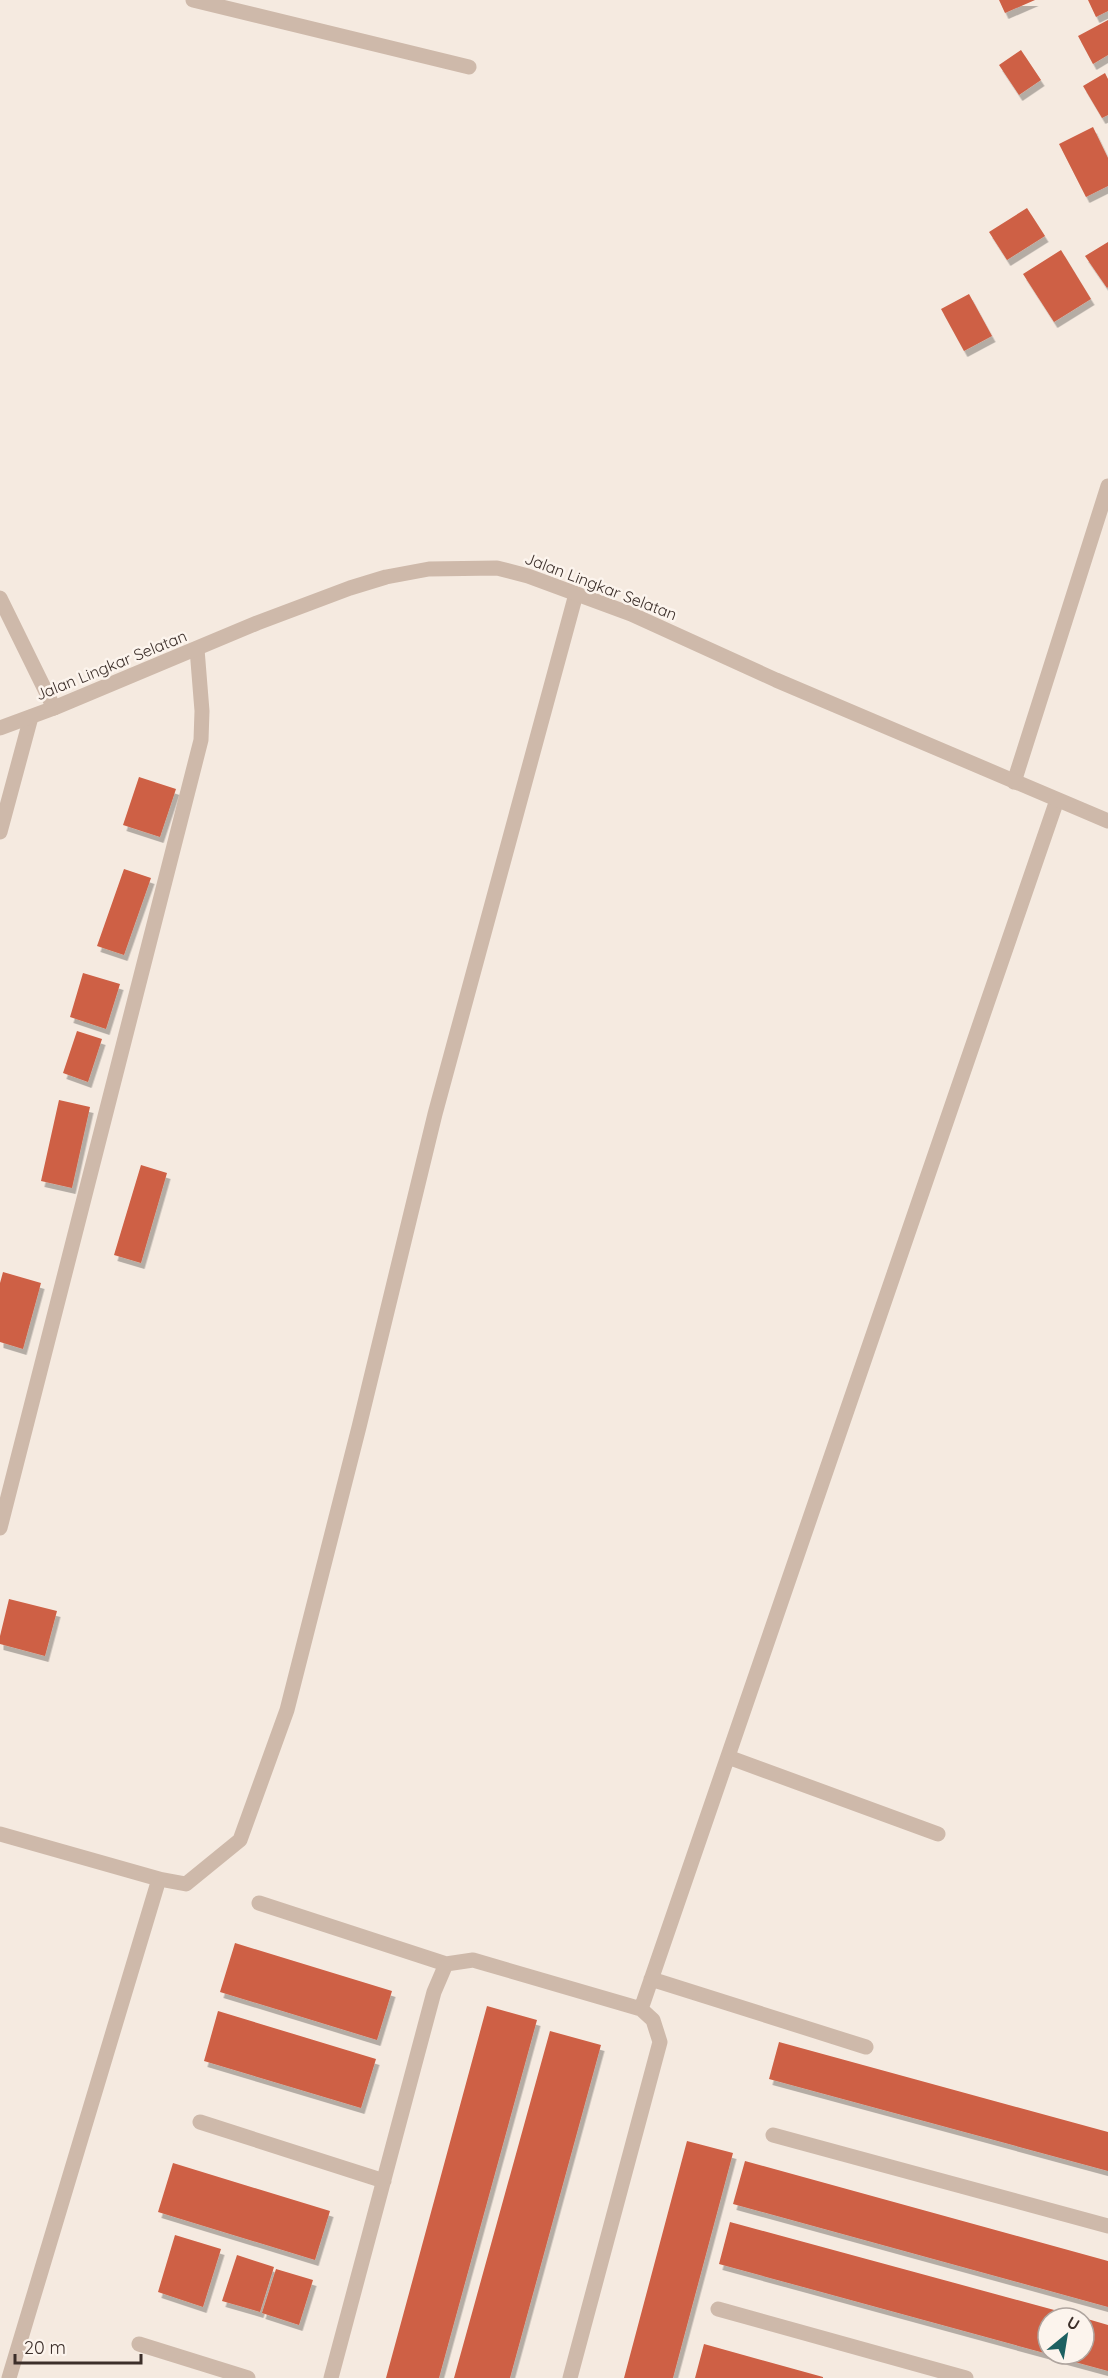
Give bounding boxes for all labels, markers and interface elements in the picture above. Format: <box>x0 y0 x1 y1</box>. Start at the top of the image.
street label: Jalan Lingkar Selatan <box>522 548 680 624</box>
street label: Jalan Lingkar Selatan <box>32 625 190 705</box>
north arrow <box>1036 2306 1096 2366</box>
text: U <box>1064 2312 1083 2334</box>
scale bar <box>15 2327 141 2365</box>
text: 20 m <box>24 2336 66 2359</box>

